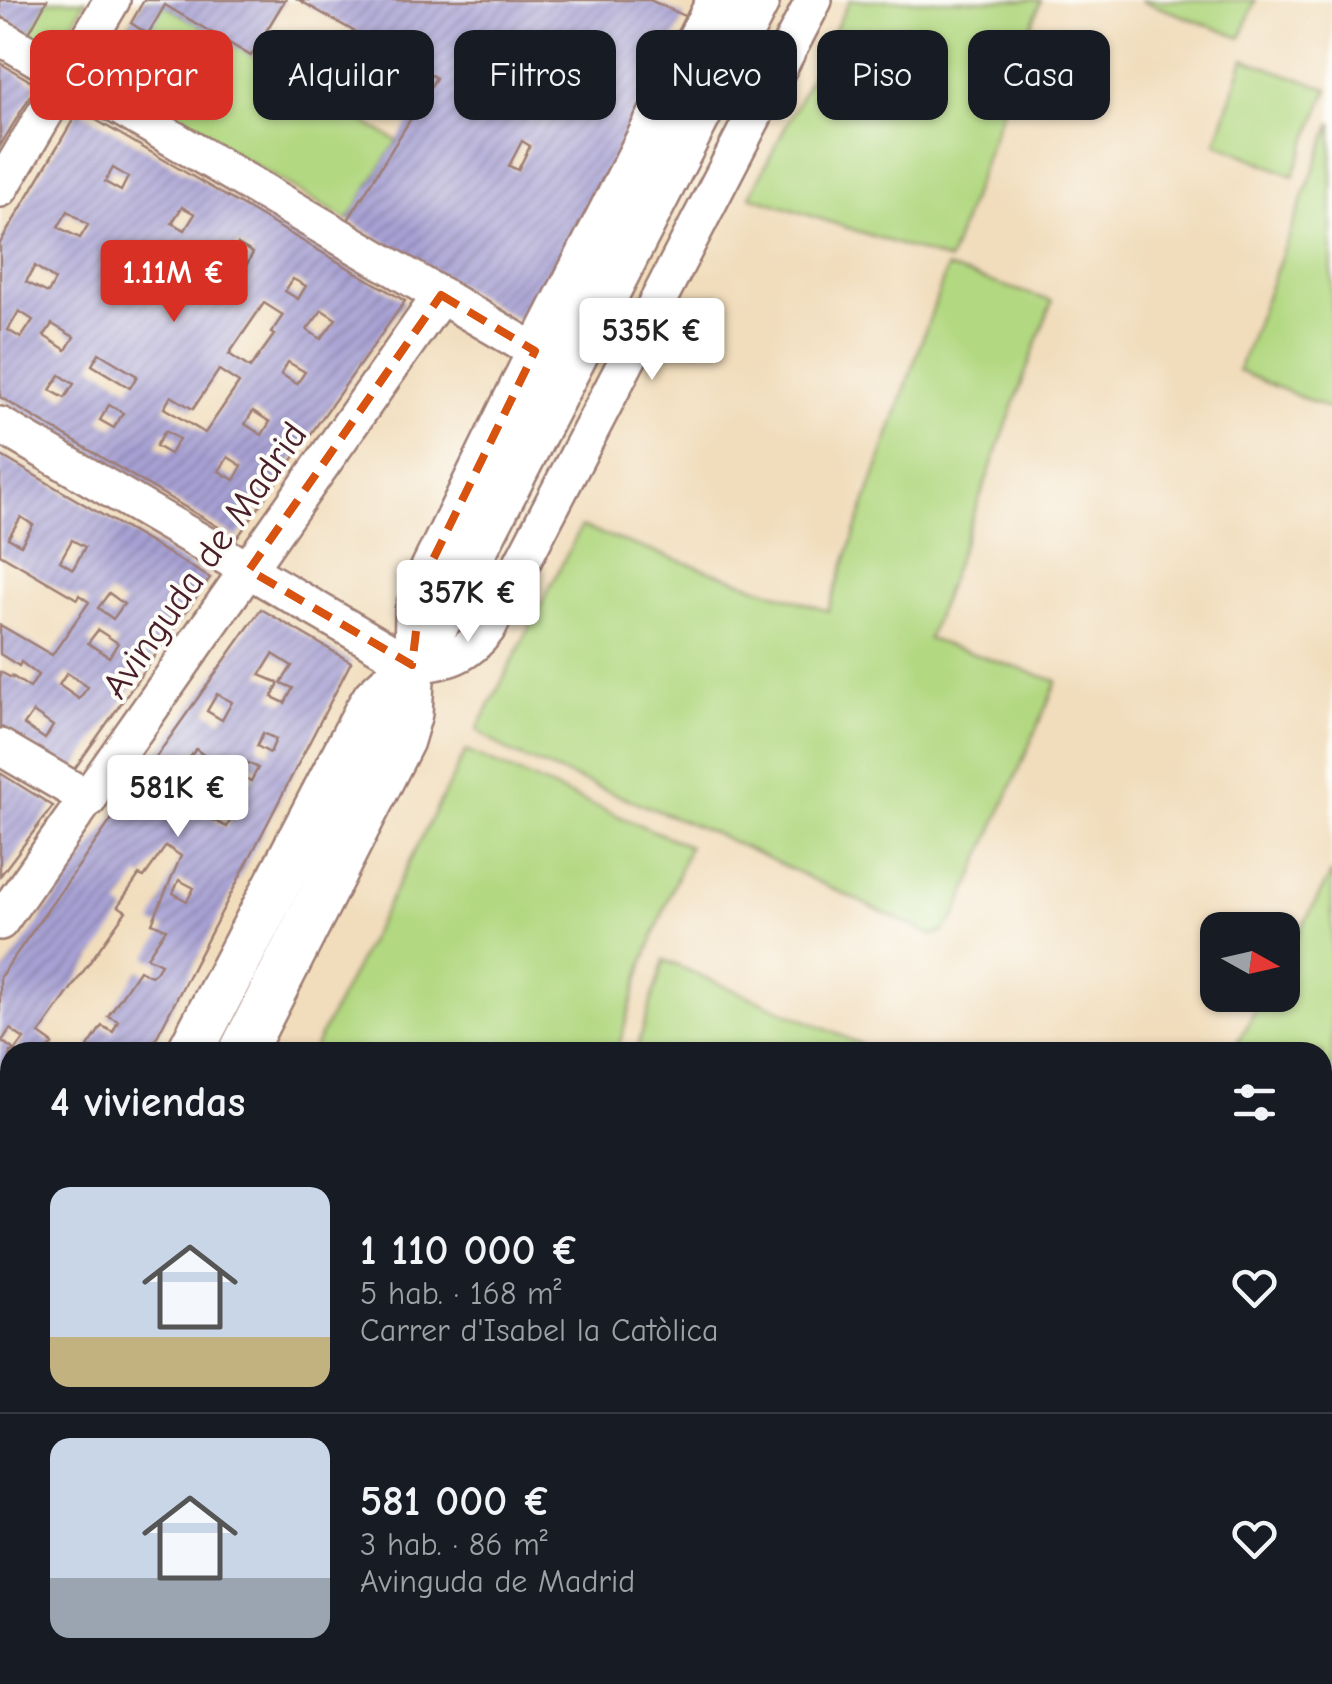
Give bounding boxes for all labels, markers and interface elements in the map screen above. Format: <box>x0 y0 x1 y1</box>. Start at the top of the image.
chip: Comprar <box>30 30 233 120</box>
chip: Alquilar <box>253 30 434 120</box>
chip: Filtros <box>454 30 616 120</box>
chip: Nuevo <box>636 30 797 120</box>
chip: Piso <box>817 30 948 120</box>
chip: Casa <box>968 30 1110 120</box>
pin: 1.11M € <box>82 240 266 325</box>
text: 1.11M € <box>123 254 225 291</box>
pin: 535K € <box>571 298 733 383</box>
text: 535K € <box>601 312 703 349</box>
street label: Avinguda de Madrid <box>93 414 317 707</box>
pin: 357K € <box>387 560 549 645</box>
text: 357K € <box>419 574 517 611</box>
pin: 581K € <box>97 755 259 840</box>
text: 581K € <box>129 769 227 806</box>
north arrow <box>1200 912 1300 1012</box>
map controls <box>1200 912 1300 1012</box>
icon: filters <box>1227 1075 1282 1130</box>
text: 4 viviendas <box>50 1078 245 1127</box>
text: 1 110 000 € <box>360 1226 579 1275</box>
icon: home <box>130 1227 250 1347</box>
icon: heart <box>1227 1260 1282 1315</box>
text: 5 hab. · 168 m² <box>360 1275 562 1312</box>
text: Carrer d'Isabel la Catòlica <box>360 1312 718 1349</box>
text: 581 000 € <box>360 1477 551 1526</box>
icon: home <box>130 1478 250 1598</box>
icon: heart <box>1227 1511 1282 1566</box>
text: 3 hab. · 86 m² <box>360 1526 548 1563</box>
text: Avinguda de Madrid <box>360 1563 635 1600</box>

